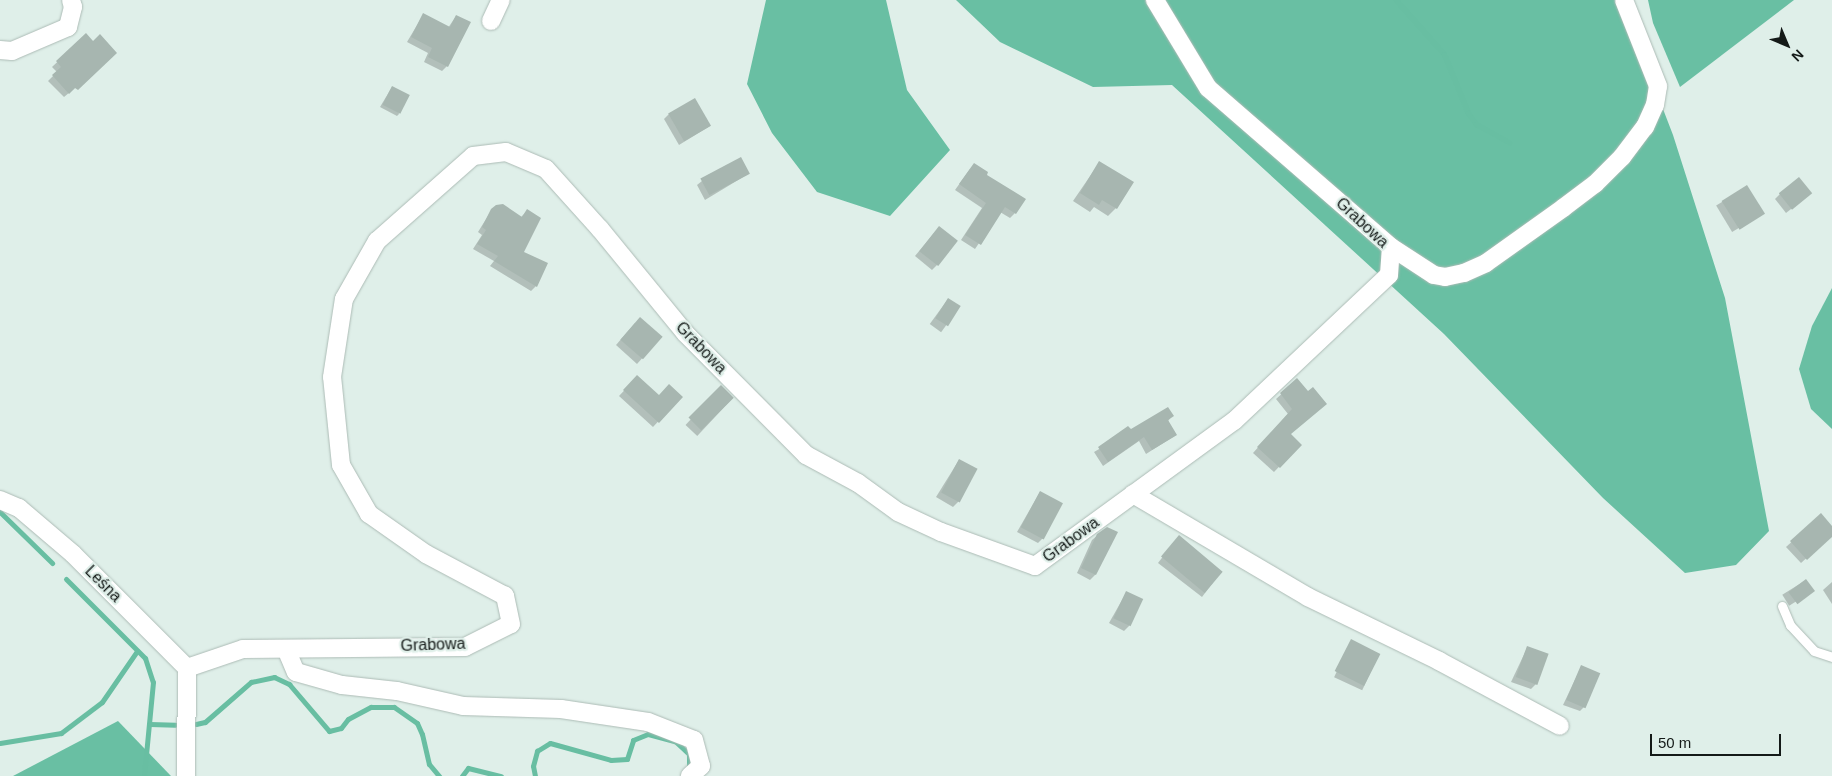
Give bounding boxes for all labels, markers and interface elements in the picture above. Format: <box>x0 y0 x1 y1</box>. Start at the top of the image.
north arrow <box>1762 20 1812 70</box>
text: N <box>1788 46 1807 65</box>
street label: Grabowa <box>1332 194 1392 252</box>
street label: Grabowa <box>672 318 730 378</box>
street label: Grabowa <box>1039 513 1103 567</box>
street label: Leśna <box>81 562 125 606</box>
street label: Grabowa <box>400 634 466 656</box>
scale bar <box>1652 724 1783 756</box>
text: 50 m <box>1658 734 1691 751</box>

